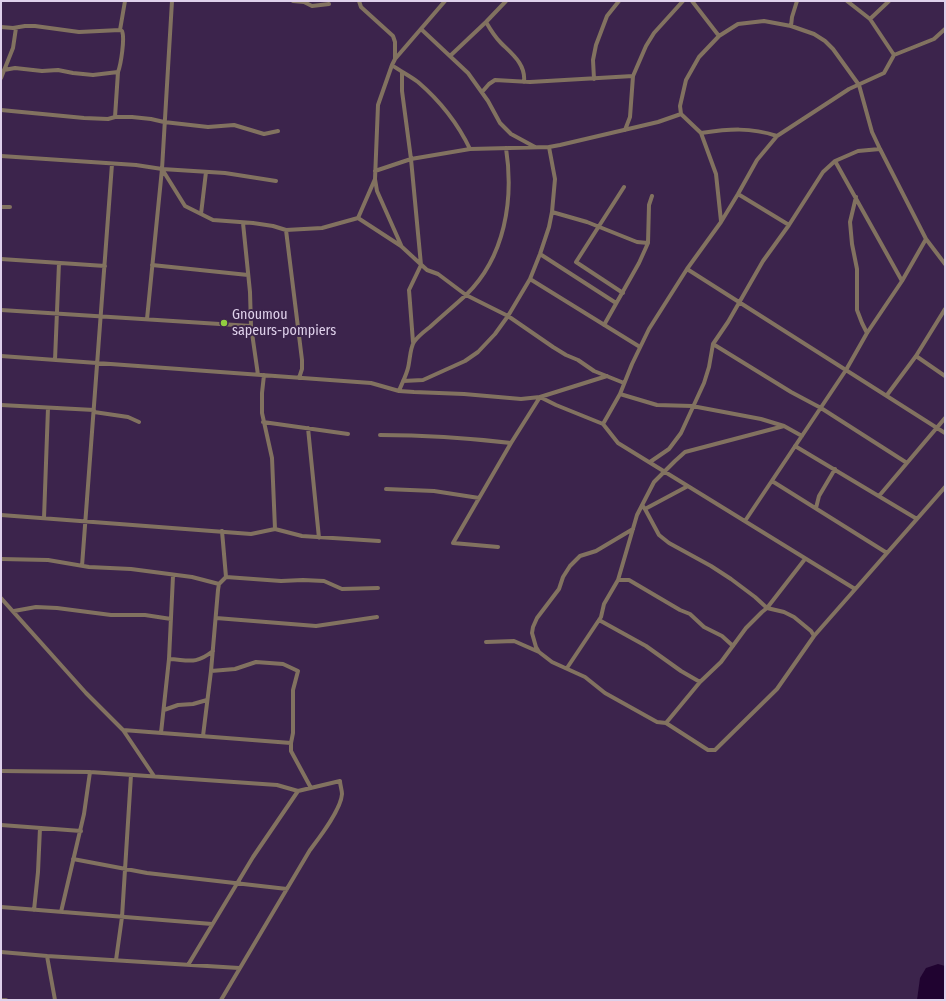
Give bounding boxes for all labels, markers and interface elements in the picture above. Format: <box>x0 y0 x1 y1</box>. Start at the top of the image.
place label: Gnoumou sapeurs-pompiers <box>232 307 336 340</box>
marker: Gnoumou sapeurs-pompiers <box>219 318 229 328</box>

